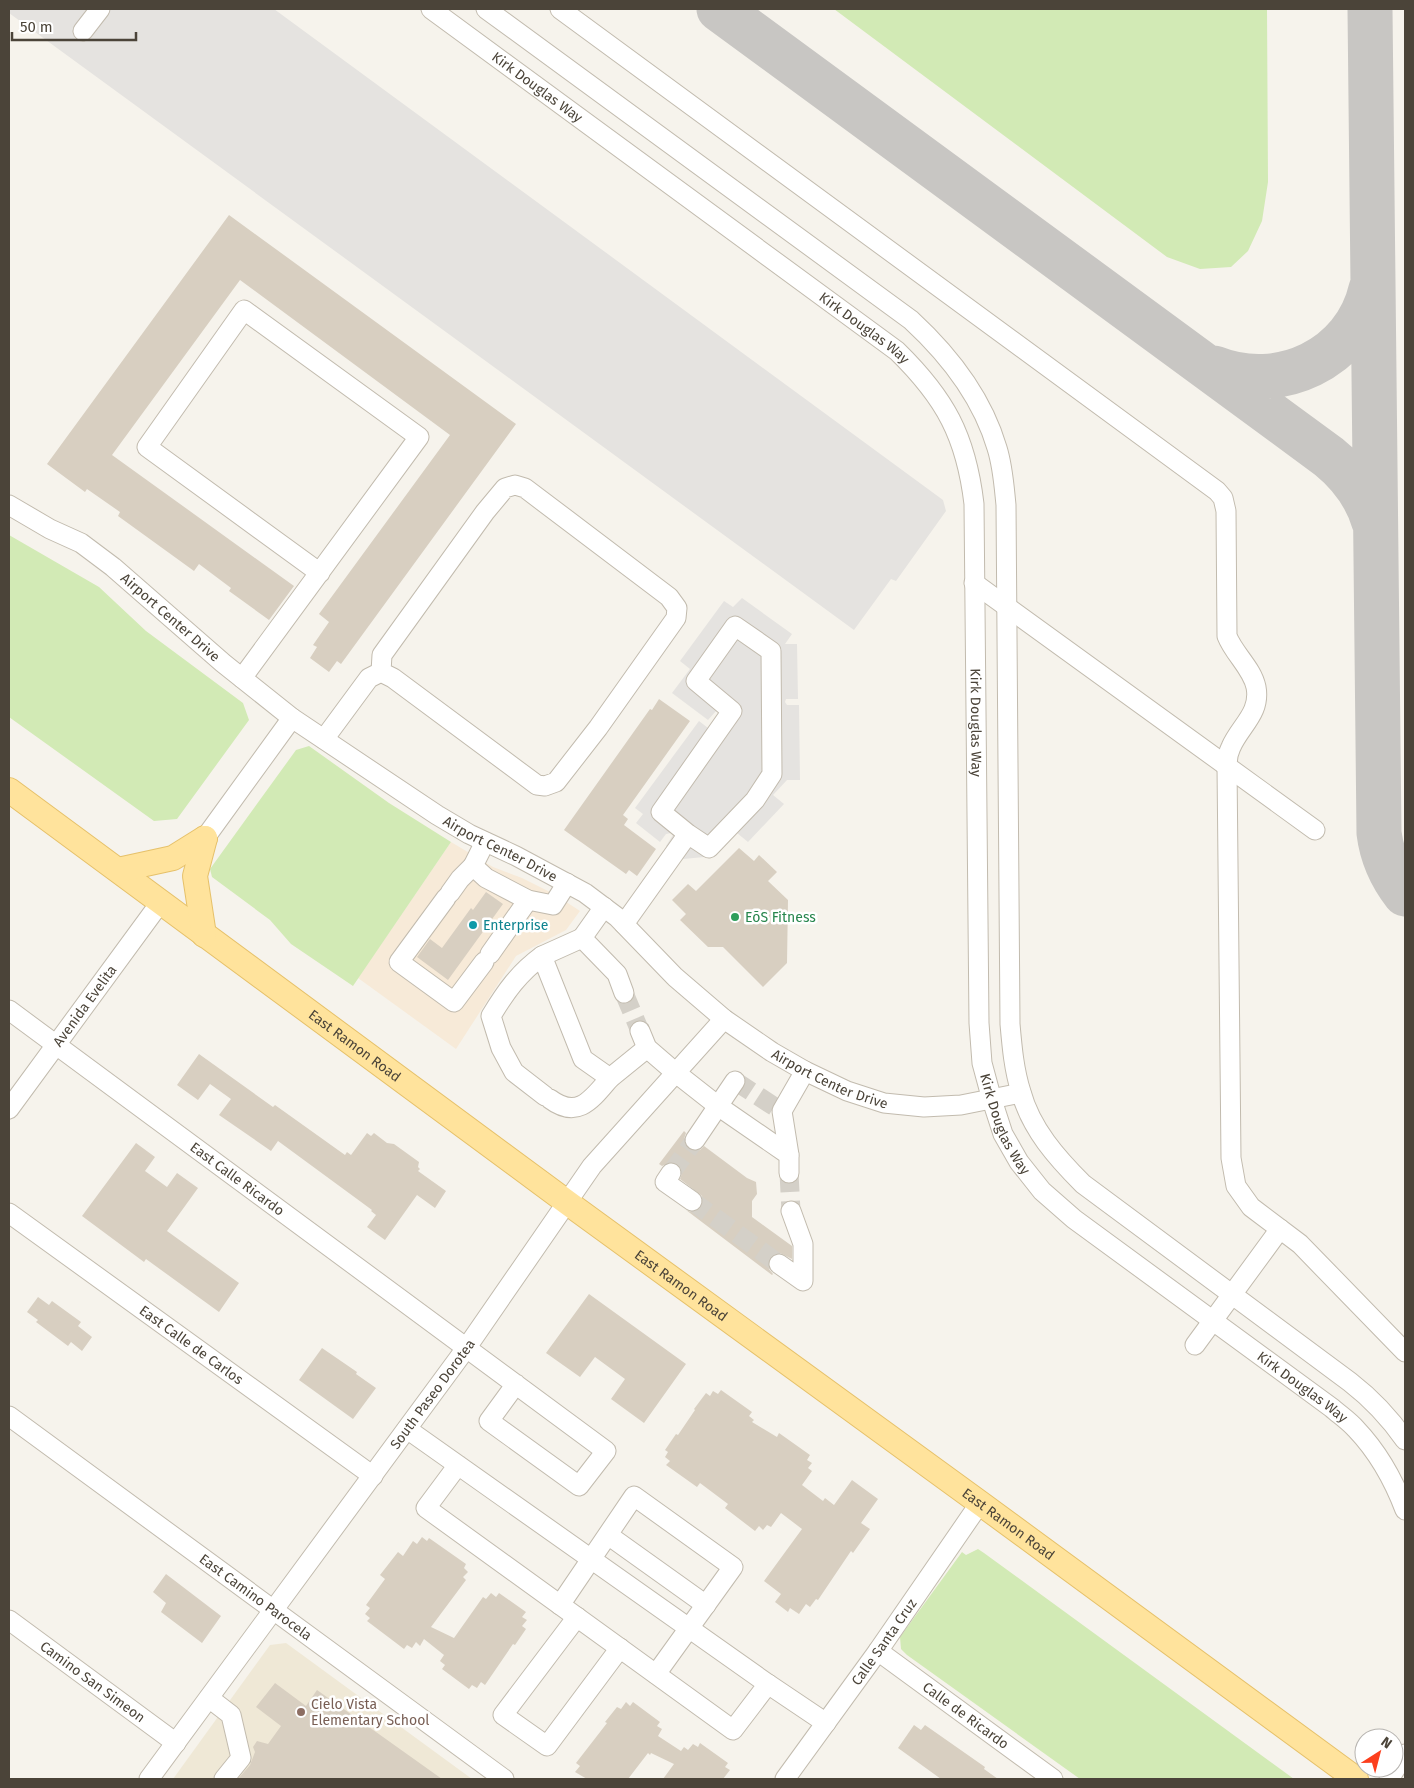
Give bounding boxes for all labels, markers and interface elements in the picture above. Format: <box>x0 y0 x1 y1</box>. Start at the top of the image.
scale bar <box>12 10 136 42</box>
text: 50 m <box>20 18 53 36</box>
street label: Kirk Douglas Way <box>488 49 586 126</box>
street label: Kirk Douglas Way <box>816 289 913 368</box>
street label: Airport Center Drive <box>117 570 223 665</box>
street label: Kirk Douglas Way <box>967 668 985 777</box>
street label: Airport Center Drive <box>440 813 560 886</box>
place label: EōS Fitness <box>745 909 816 926</box>
marker: EōS Fitness <box>729 911 741 923</box>
place label: Enterprise <box>483 917 548 934</box>
marker: Enterprise <box>467 919 479 931</box>
street label: Avenida Evelita <box>50 962 121 1050</box>
street label: East Ramon Road <box>305 1006 404 1086</box>
street label: Airport Center Drive <box>768 1046 890 1113</box>
street label: Kirk Douglas Way <box>976 1072 1034 1178</box>
street label: East Calle Ricardo <box>187 1139 288 1220</box>
street label: East Ramon Road <box>631 1246 731 1325</box>
street label: East Calle de Carlos <box>136 1302 247 1389</box>
street label: South Paseo Dorotea <box>387 1336 479 1453</box>
street label: Kirk Douglas Way <box>1254 1348 1351 1426</box>
street label: East Ramon Road <box>959 1485 1058 1564</box>
street label: East Camino Parocela <box>196 1550 315 1644</box>
street label: Calle Santa Cruz <box>848 1596 920 1689</box>
street label: Camino San Simeon <box>37 1638 148 1726</box>
street label: Calle de Ricardo <box>919 1679 1012 1753</box>
place label: Cielo Vista Elementary School <box>311 1696 429 1729</box>
marker: Cielo Vista Elementary School <box>295 1706 307 1718</box>
north arrow <box>1354 1728 1404 1778</box>
text: N <box>1378 1733 1395 1752</box>

